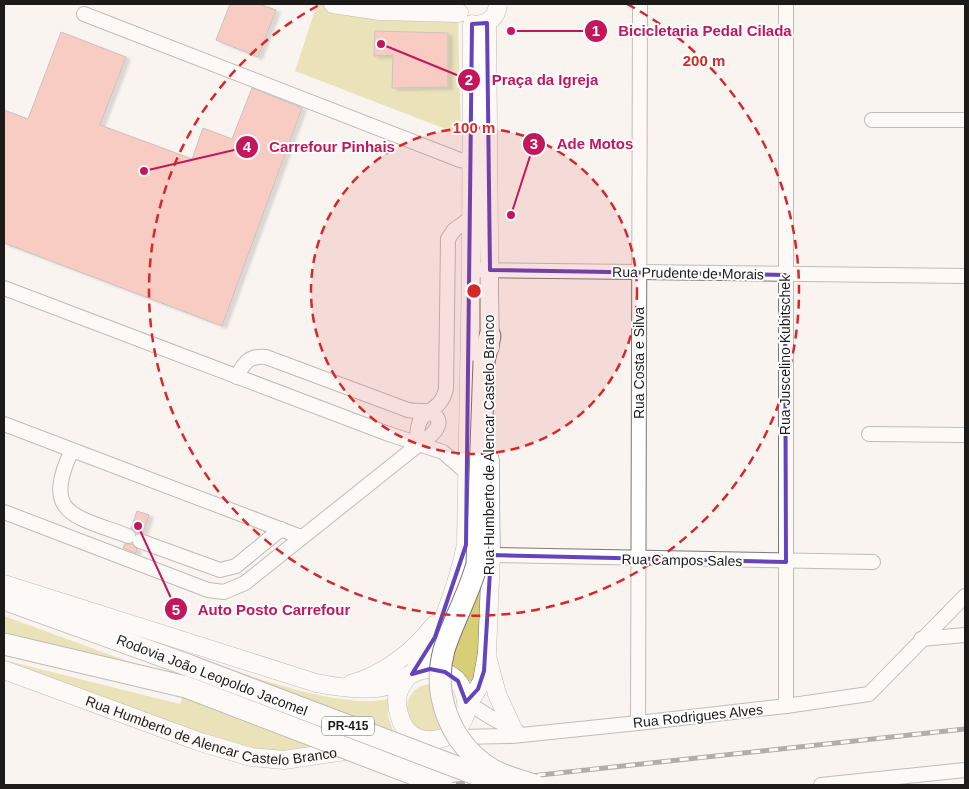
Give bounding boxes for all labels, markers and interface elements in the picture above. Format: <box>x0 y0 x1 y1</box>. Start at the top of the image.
callout: Bicicletaria Pedal Cilada <box>584 16 802 46</box>
text: 1 <box>592 22 600 39</box>
text: Bicicletaria Pedal Cilada <box>618 22 792 39</box>
text: 200 m <box>683 52 725 69</box>
callout: Praça da Igreja <box>457 65 609 95</box>
text: 2 <box>465 71 473 88</box>
text: Praça da Igreja <box>492 71 599 88</box>
text: 100 m <box>453 119 495 136</box>
callout: Ade Motos <box>522 129 643 159</box>
callout: Carrefour Pinhais <box>234 132 405 162</box>
text: 3 <box>530 135 538 152</box>
text: Ade Motos <box>557 135 633 152</box>
text: 4 <box>243 138 252 155</box>
text: Carrefour Pinhais <box>269 138 395 155</box>
street label: Rua Prudente de Morais <box>612 264 764 282</box>
street label: Rua Juscelino Kubitschek <box>777 274 793 435</box>
centre of rings <box>465 282 483 300</box>
street label: Rua Costa e Silva <box>631 307 647 419</box>
street label: Rua Humberto de Alencar Castelo Branco <box>481 314 497 575</box>
street label: Rua Campos Sales <box>622 551 742 569</box>
callout: Auto Posto Carrefour <box>163 594 361 624</box>
text: 5 <box>172 601 180 618</box>
text: Auto Posto Carrefour <box>198 601 350 618</box>
street label: Rodovia João Leopoldo Jacomel <box>114 631 310 719</box>
street label: Rua Humberto de Alencar Castelo Branco <box>83 693 338 768</box>
street label: Rua Rodrigues Alves <box>632 701 764 731</box>
road number: PR-415 <box>322 716 374 736</box>

